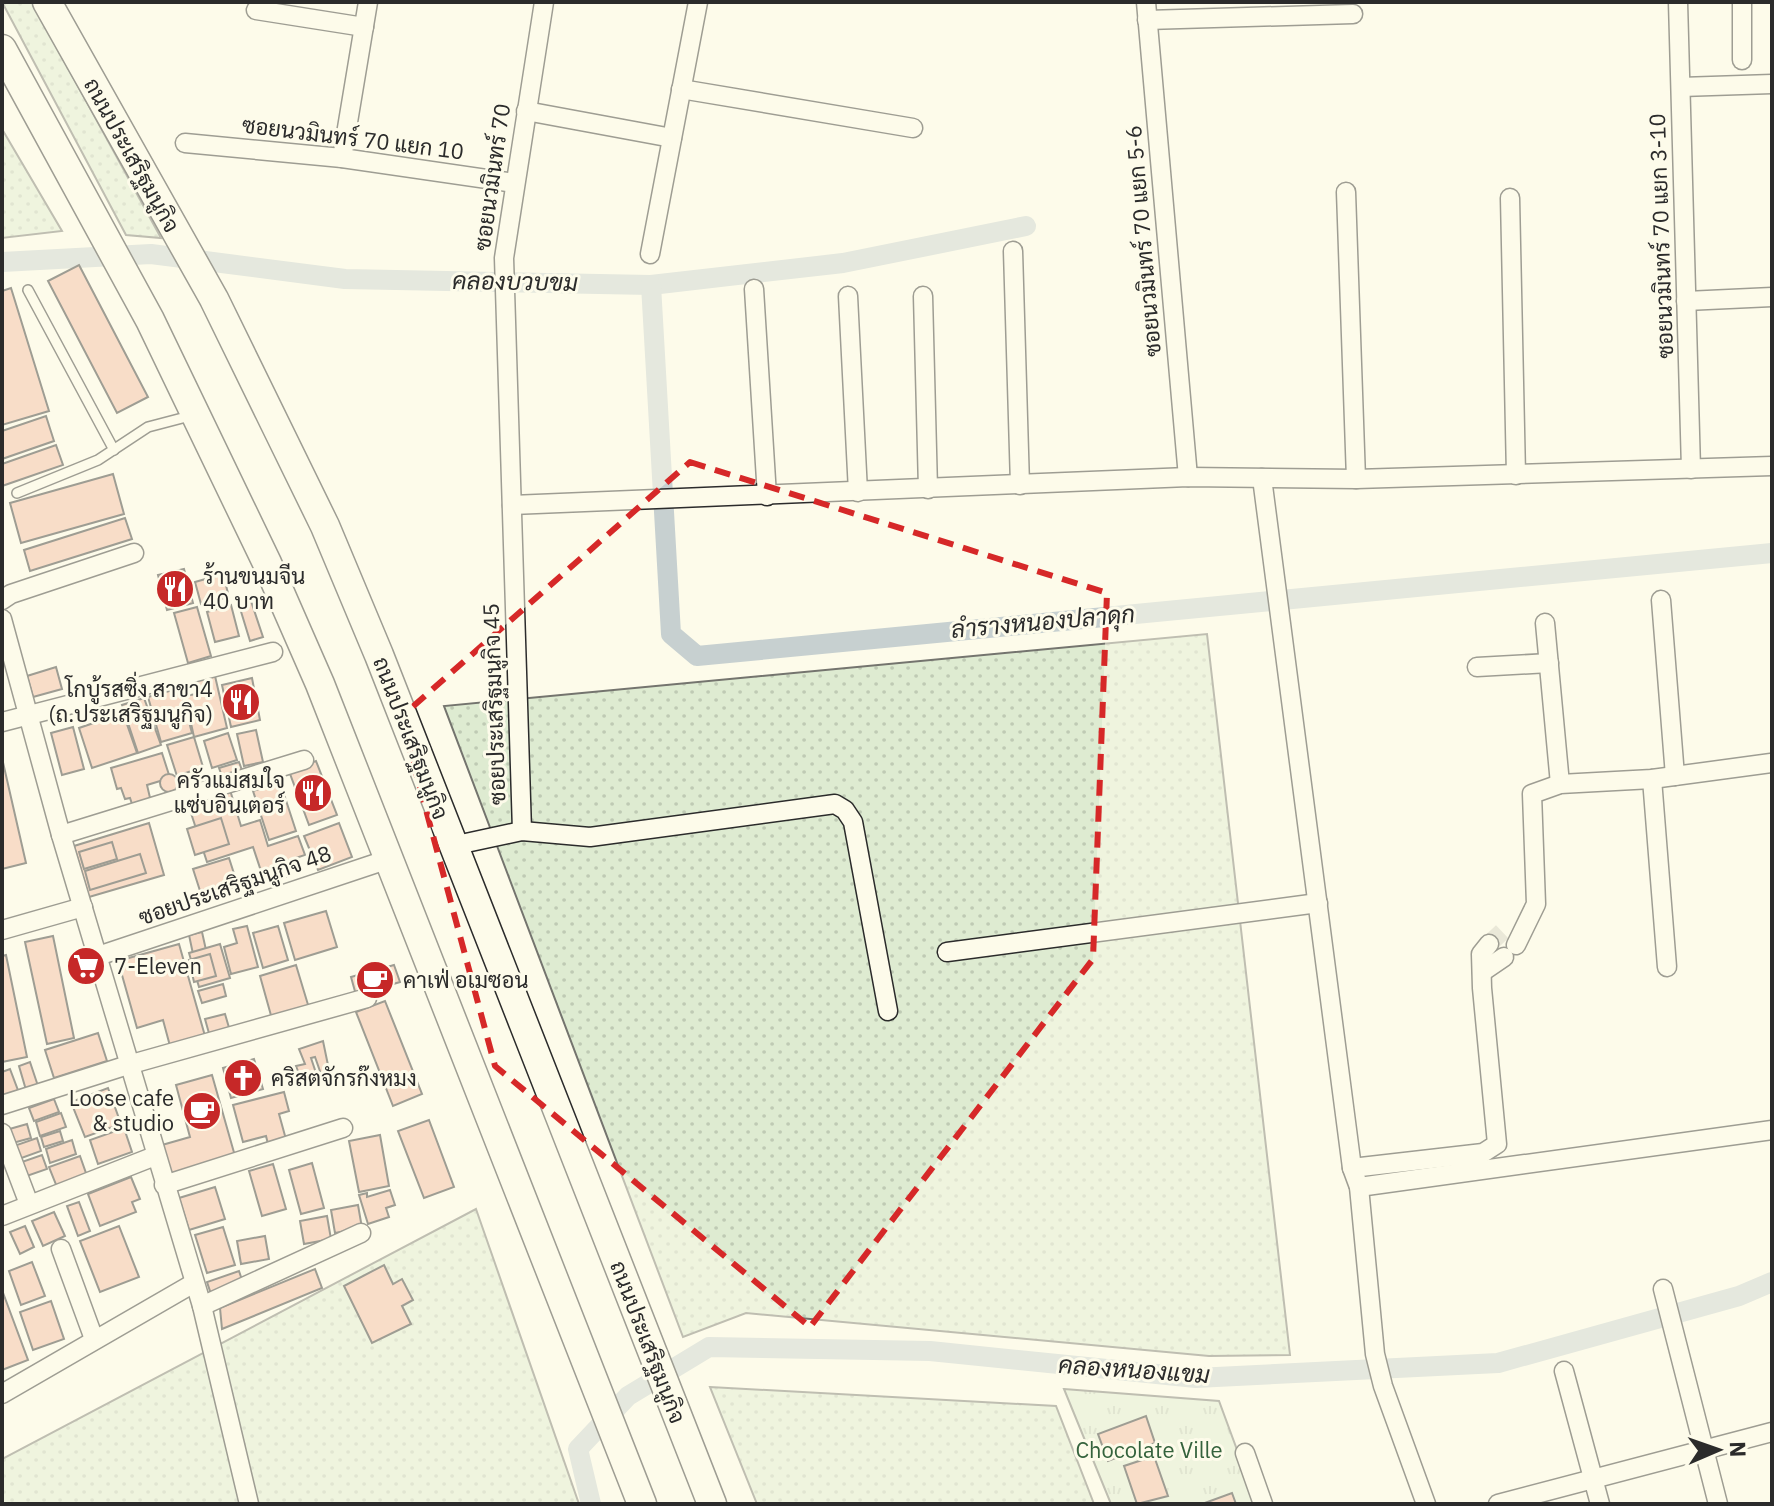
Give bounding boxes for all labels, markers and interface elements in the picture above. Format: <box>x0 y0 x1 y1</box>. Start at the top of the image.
street label: ถนนประเสริฐมนูกิจ <box>76 72 187 238</box>
street label: ซอยนวมินทร์ 70 <box>467 101 516 252</box>
street label: ซอยนวมินทร์ 70 แยก 10 <box>240 110 466 166</box>
street label: ซอยนวมินทร์ 70 แยก 3-10 <box>1642 113 1679 359</box>
street label: ซอยนวมินทร์ 70 แยก 5-6 <box>1118 124 1167 358</box>
water label: คลองบวบขม <box>452 264 578 298</box>
place label: ร้านขนมจีน 40 บาท <box>203 561 305 615</box>
restaurant icon: ร้านขนมจีน 40 บาท <box>154 568 196 610</box>
water label: ลำรางหนองปลาดุก <box>950 597 1136 646</box>
street label: ซอยประเสริฐมนูกิจ 45 <box>475 603 514 805</box>
street label: ถนนประเสริฐมนูกิจ <box>365 652 456 824</box>
place label: โกบู้รสซิ่ง สาขา4 (ถ.ประเสริฐมนูกิจ) <box>48 671 213 730</box>
restaurant icon: โกบู้รสซิ่ง สาขา4 (ถ.ประเสริฐมนูกิจ) <box>220 681 262 723</box>
place label: ครัวแม่สมใจ แซ่บอินเตอร์ <box>174 765 285 819</box>
restaurant icon: ครัวแม่สมใจ แซ่บอินเตอร์ <box>292 772 334 814</box>
street label: ซอยประเสริฐมนูกิจ 48 <box>135 838 336 933</box>
supermarket icon: 7-Eleven <box>65 945 107 987</box>
place label: 7-Eleven <box>114 951 202 980</box>
cafe icon: คาเฟ่ อเมซอน <box>354 959 396 1001</box>
place label: คาเฟ่ อเมซอน <box>403 965 529 994</box>
church icon: คริสตจักรก๊งหมง <box>222 1057 264 1099</box>
place label: คริสตจักรก๊งหมง <box>271 1063 417 1092</box>
place label: Loose cafe & studio <box>69 1083 174 1137</box>
cafe icon: Loose cafe & studio <box>181 1090 223 1132</box>
street label: ถนนประเสริฐมนูกิจ <box>602 1256 693 1428</box>
water label: คลองหนองแขม <box>1057 1348 1211 1390</box>
north arrow <box>1678 1410 1758 1490</box>
park label: Chocolate Ville <box>1075 1435 1223 1464</box>
text: N <box>1724 1441 1753 1458</box>

